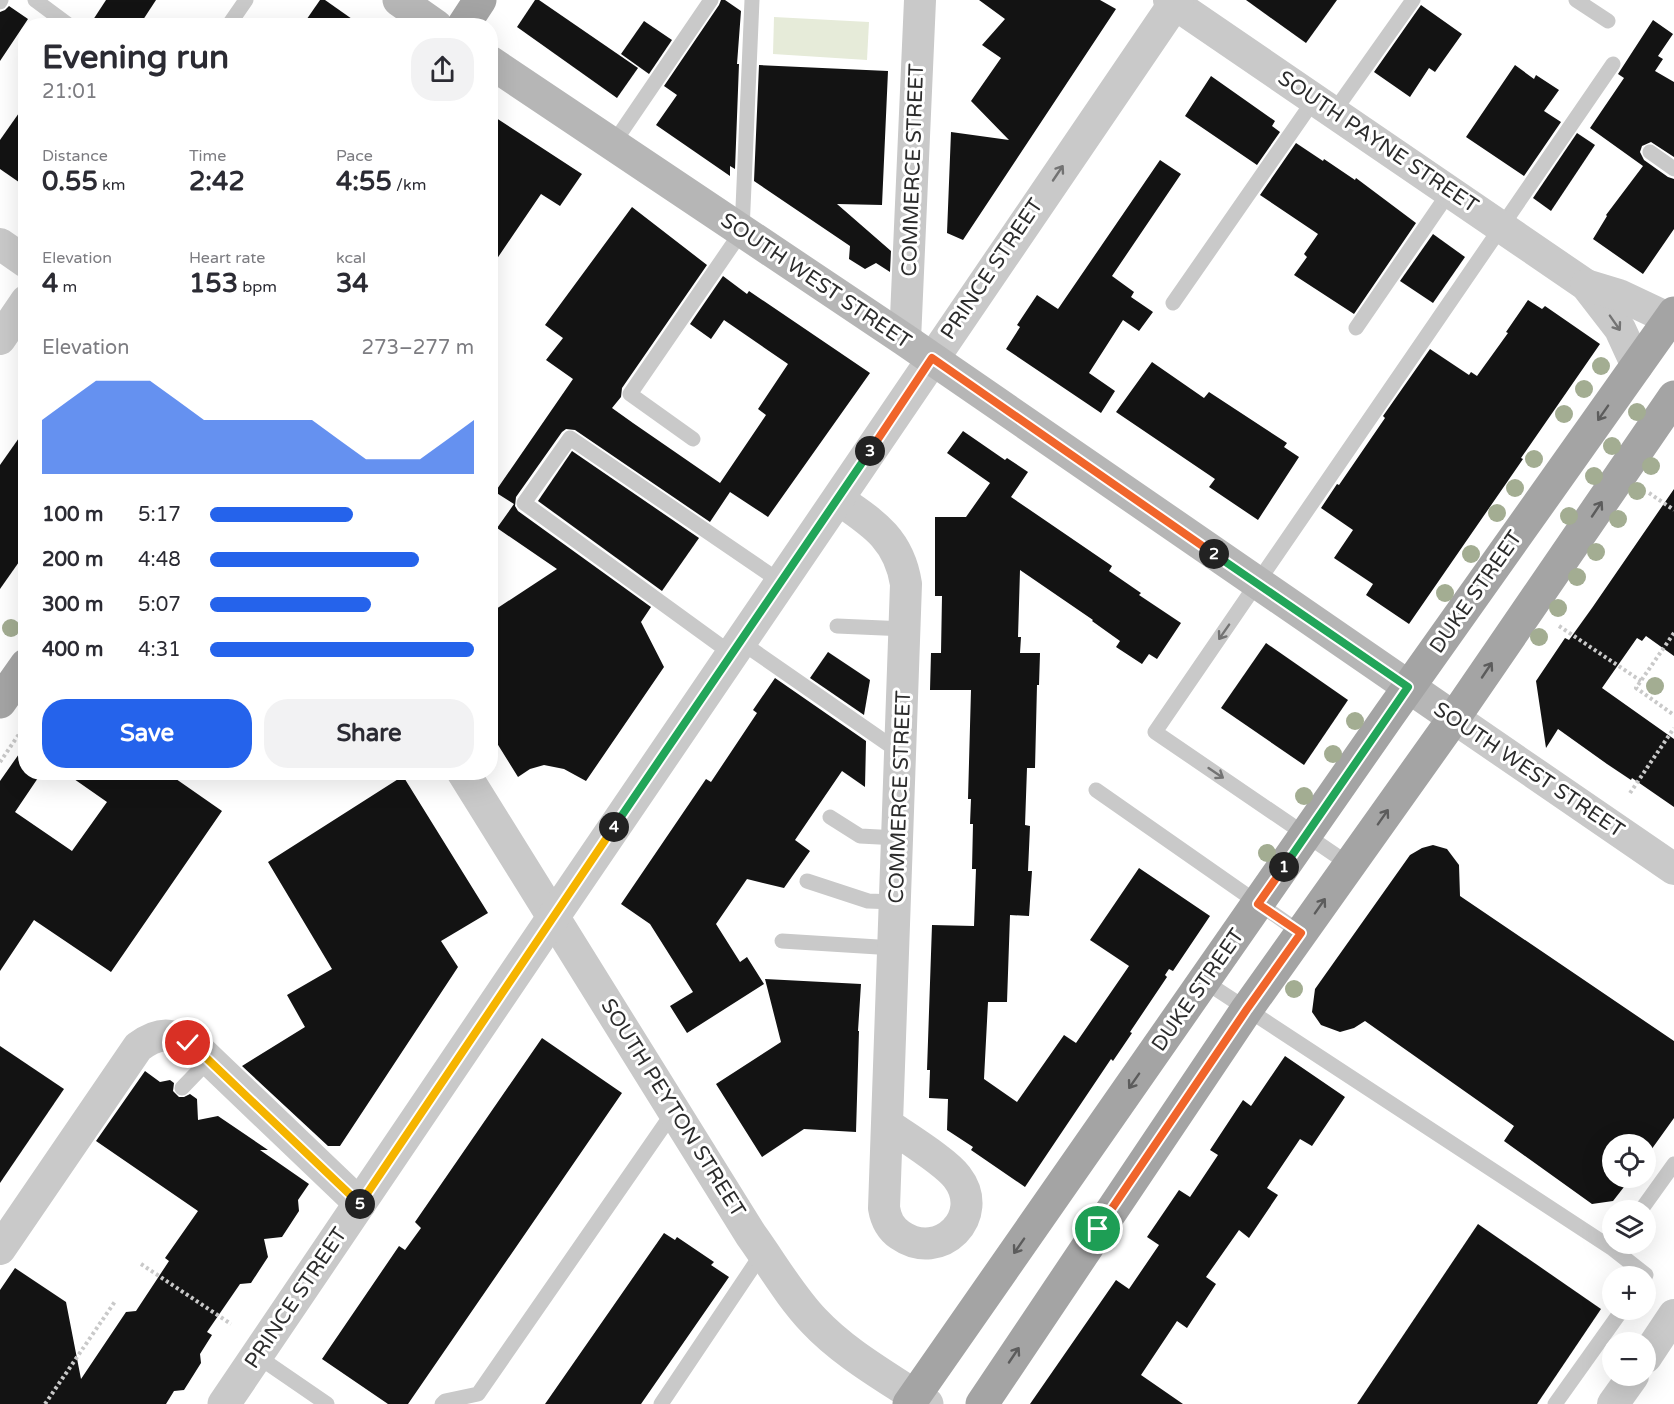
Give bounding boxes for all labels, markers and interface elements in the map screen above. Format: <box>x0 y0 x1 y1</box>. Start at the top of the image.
text: Evening run <box>42 38 229 77</box>
button: share <box>411 38 474 101</box>
street label: COMMERCE STREET <box>897 63 929 277</box>
street label: SOUTH PAYNE STREET <box>1273 66 1483 219</box>
text: 21:01 <box>42 80 97 104</box>
text: Distance <box>42 146 108 166</box>
text: Time <box>189 146 226 166</box>
text: Pace <box>336 146 373 166</box>
one-way arrow <box>1052 164 1065 181</box>
text: 0.55 <box>42 166 98 197</box>
text: 2:42 <box>189 166 245 197</box>
text: 4:55 <box>336 166 392 197</box>
text: km <box>98 175 125 195</box>
text: /km <box>392 175 426 195</box>
street label: PRINCE STREET <box>936 194 1049 344</box>
street label: SOUTH WEST STREET <box>716 208 916 354</box>
text: Elevation <box>42 248 112 268</box>
text: Heart rate <box>189 248 265 268</box>
text: kcal <box>336 248 366 268</box>
text: 4 <box>42 268 58 299</box>
text: 153 <box>189 268 238 299</box>
text: 34 <box>336 268 369 299</box>
text: m <box>58 277 77 297</box>
text: bpm <box>238 277 277 297</box>
one-way arrow <box>1609 315 1621 331</box>
text: Elevation <box>42 336 129 360</box>
text: 273–277 m <box>361 336 474 360</box>
one-way arrow <box>1597 405 1609 421</box>
pin: 3 <box>855 436 885 466</box>
text: 3 <box>865 441 875 461</box>
one-way arrow <box>1591 502 1603 518</box>
text: 100 m <box>42 503 103 527</box>
text: 5:17 <box>138 503 181 527</box>
street label: DUKE STREET <box>1424 526 1528 658</box>
pin: 2 <box>1199 539 1229 569</box>
text: 2 <box>1209 544 1219 564</box>
text: 200 m <box>42 548 103 572</box>
text: 4:48 <box>138 548 181 572</box>
text: 300 m <box>42 593 103 617</box>
text: 5:07 <box>138 593 181 617</box>
one-way arrow <box>1218 623 1230 640</box>
text: 400 m <box>42 638 103 662</box>
text: 4:31 <box>138 638 181 662</box>
one-way arrow <box>1481 662 1493 679</box>
street label: COMMERCE STREET <box>884 690 916 904</box>
street label: SOUTH WEST STREET <box>1429 697 1629 843</box>
button: Save <box>42 699 252 768</box>
button: Share <box>264 699 474 768</box>
one-way arrow <box>1207 768 1224 780</box>
one-way arrow <box>1377 809 1390 825</box>
pin: 4 <box>599 812 629 842</box>
text: 4 <box>609 817 619 837</box>
pin: 1 <box>1269 852 1299 882</box>
text: 1 <box>1279 857 1289 877</box>
one-way arrow <box>1314 899 1326 915</box>
street label: DUKE STREET <box>1146 924 1250 1056</box>
street label: SOUTH PEYTON STREET <box>595 994 751 1222</box>
pin <box>162 1017 213 1068</box>
icon: check <box>171 1026 204 1059</box>
one-way arrow <box>1128 1072 1140 1089</box>
map controls <box>1602 1134 1656 1386</box>
button: locate <box>1602 1134 1656 1188</box>
pin: 5 <box>345 1189 375 1219</box>
text: 5 <box>355 1194 365 1214</box>
button: layers <box>1602 1200 1656 1254</box>
pin <box>1072 1203 1123 1254</box>
icon: arrive <box>1081 1212 1114 1245</box>
street label: PRINCE STREET <box>240 1223 353 1373</box>
one-way arrow <box>1013 1238 1025 1254</box>
button: + <box>1602 1266 1656 1320</box>
button: − <box>1602 1332 1656 1386</box>
one-way arrow <box>1008 1347 1020 1364</box>

